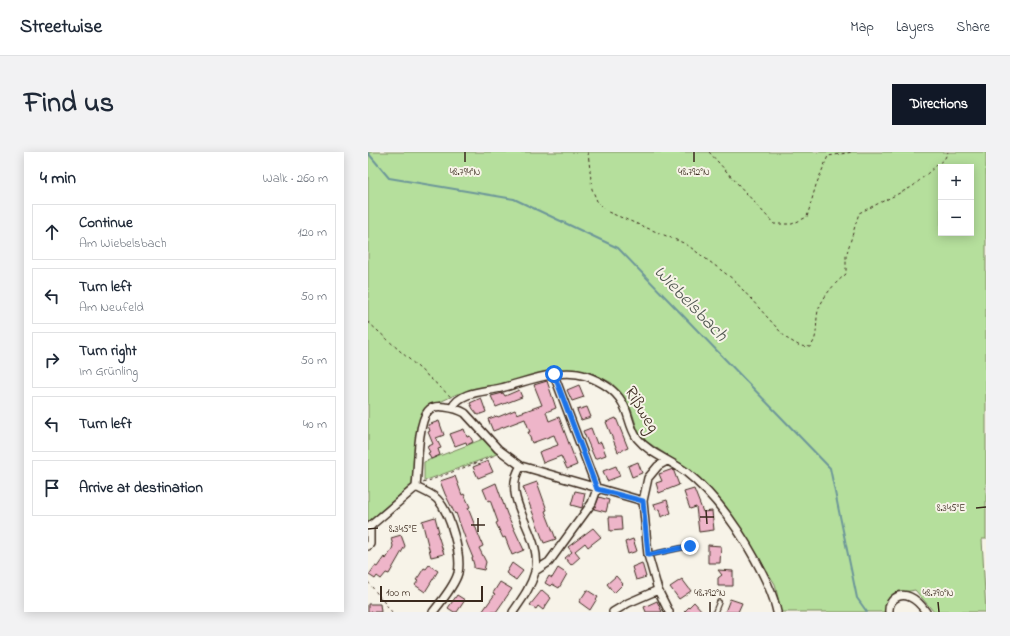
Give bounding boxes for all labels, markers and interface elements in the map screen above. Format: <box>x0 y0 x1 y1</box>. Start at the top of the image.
text: Streetwise <box>20 14 102 41</box>
text: Map <box>850 17 874 38</box>
text: Layers <box>896 17 934 38</box>
text: Share <box>956 17 990 38</box>
text: Find us <box>24 84 114 125</box>
button: Directions <box>892 84 986 125</box>
map controls <box>938 164 974 236</box>
button: + <box>938 164 974 200</box>
text: 48.794°N <box>450 165 481 180</box>
text: 48.792°N <box>678 165 710 180</box>
text: 4 min <box>40 166 76 191</box>
text: Walk · 260 m <box>263 169 328 188</box>
button: − <box>938 200 974 236</box>
text: Continue <box>79 212 133 234</box>
icon: ahead <box>41 221 63 243</box>
text: 120 m <box>297 223 327 242</box>
text: Am Wiebelsbach <box>79 234 167 253</box>
water label: Wiebelsbach <box>647 260 734 349</box>
text: Turn left <box>79 276 132 298</box>
icon: left <box>41 285 63 307</box>
text: 50 m <box>301 287 327 306</box>
text: Am Neufeld <box>79 298 144 317</box>
text: Turn right <box>79 340 137 362</box>
icon: right <box>41 349 63 371</box>
text: 50 m <box>301 351 327 370</box>
text: Im Grünling <box>79 362 138 381</box>
route start <box>545 365 563 383</box>
street label: Rißweg <box>616 382 665 439</box>
icon: left <box>41 413 63 435</box>
text: Turn left <box>79 413 132 435</box>
text: 40 m <box>303 415 327 434</box>
icon: arrive <box>41 477 63 499</box>
text: Arrive at destination <box>79 477 203 499</box>
text: 8.345°E <box>937 501 965 516</box>
text: 8.345°E <box>389 522 417 537</box>
route end <box>681 537 699 555</box>
scale bar <box>380 584 483 603</box>
text: 100 m <box>386 585 410 601</box>
text: 48.792°N <box>694 586 726 601</box>
text: 48.790°N <box>923 586 954 601</box>

